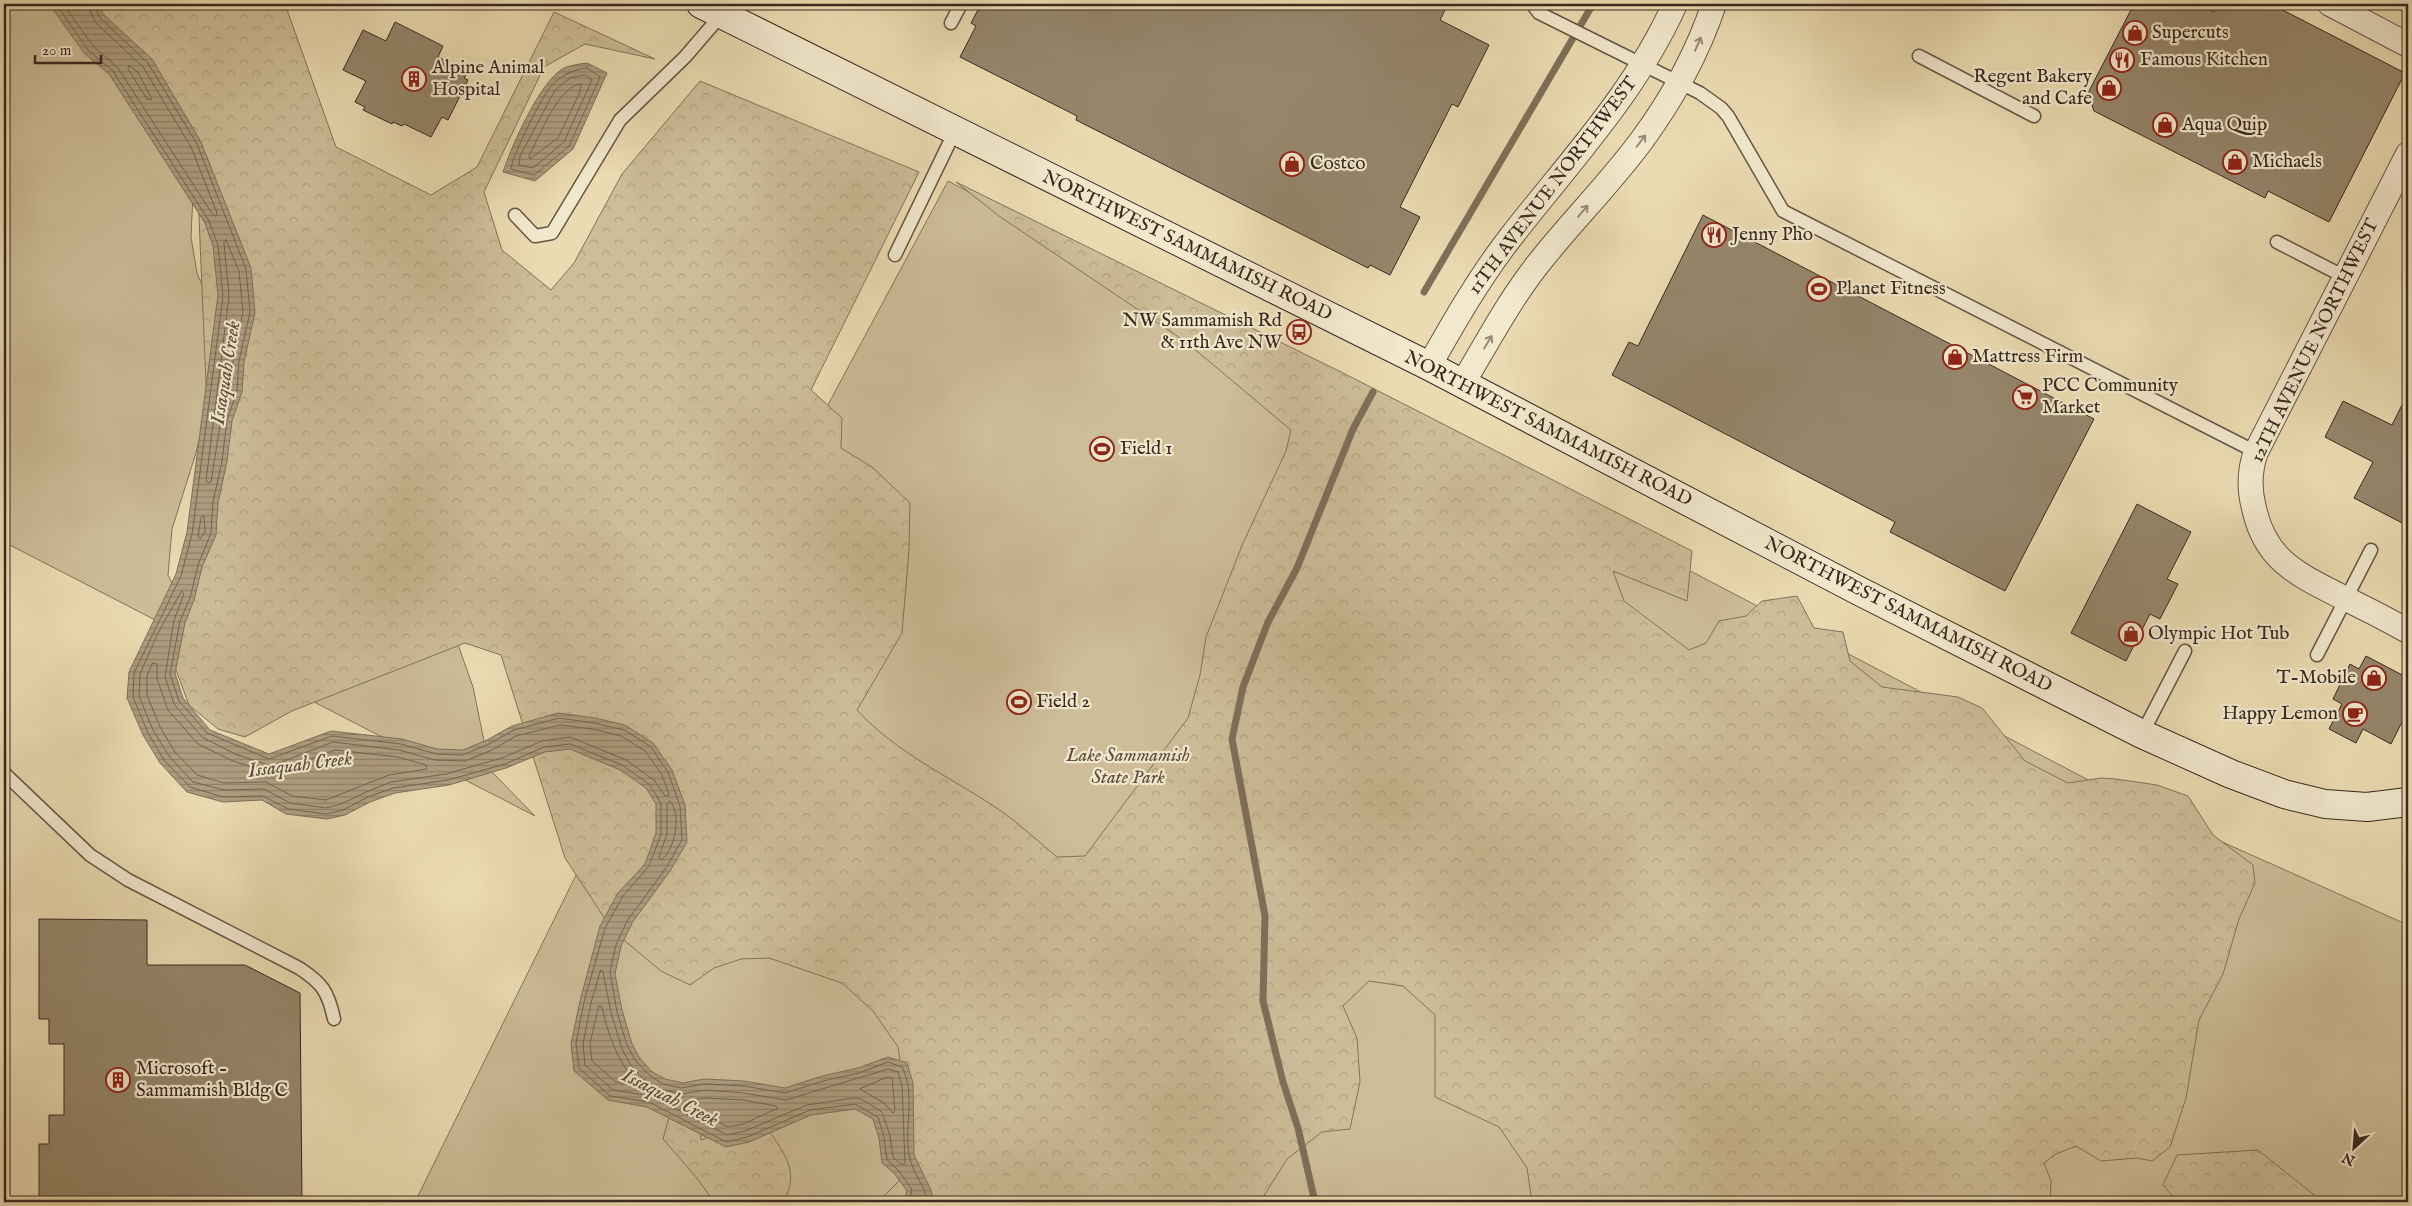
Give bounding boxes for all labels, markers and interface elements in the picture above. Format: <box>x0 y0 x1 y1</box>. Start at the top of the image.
shop icon: Supercuts <box>2122 20 2148 46</box>
place label: Supercuts <box>2152 21 2229 45</box>
scale bar <box>35 32 101 64</box>
one-way arrow <box>1694 37 1704 52</box>
text: 20 m <box>42 41 72 60</box>
restaurant icon: Famous Kitchen <box>2109 47 2135 73</box>
place label: Famous Kitchen <box>2140 48 2268 72</box>
place label: Alpine Animal Hospital <box>431 56 545 102</box>
place label: Regent Bakery and Cafe <box>1973 65 2093 111</box>
building icon: Alpine Animal Hospital <box>401 66 427 92</box>
street label: 11TH AVENUE NORTHWEST <box>1463 72 1643 300</box>
shop icon: Regent Bakery and Cafe <box>2096 75 2122 101</box>
shop icon: Aqua Quip <box>2152 112 2178 138</box>
place label: Aqua Quip <box>2181 113 2267 137</box>
one-way arrow <box>1636 134 1646 148</box>
shop icon: Michaels <box>2222 149 2248 175</box>
place label: Michaels <box>2252 150 2322 174</box>
shop icon: Costco <box>1279 151 1305 177</box>
place label: Costco <box>1310 152 1365 176</box>
street label: NORTHWEST SAMMAMISH ROAD <box>1038 165 1336 327</box>
one-way arrow <box>1577 204 1589 217</box>
street label: 12TH AVENUE NORTHWEST <box>2245 215 2385 467</box>
restaurant icon: Jenny Pho <box>1701 222 1727 248</box>
place label: Jenny Pho <box>1730 223 1813 247</box>
sports icon: Planet Fitness <box>1806 276 1832 302</box>
place label: Planet Fitness <box>1836 277 1946 301</box>
place label: NW Sammamish Rd & 11th Ave NW <box>1123 309 1283 355</box>
water label: Issaquah Creek <box>205 319 247 428</box>
bus stop icon: NW Sammamish Rd & 11th Ave NW <box>1286 319 1312 345</box>
one-way arrow <box>1483 335 1493 349</box>
shop icon: Mattress Firm <box>1942 344 1968 370</box>
place label: Mattress Firm <box>1972 345 2083 369</box>
street label: NORTHWEST SAMMAMISH ROAD <box>1400 346 1696 512</box>
place label: PCC Community Market <box>2042 374 2179 420</box>
supermarket icon: PCC Community Market <box>2012 384 2038 410</box>
sports icon: Field 1 <box>1089 436 1115 462</box>
place label: Field 1 <box>1120 437 1172 461</box>
street label: NORTHWEST SAMMAMISH ROAD <box>1760 532 2056 698</box>
shop icon: Olympic Hot Tub <box>2118 621 2144 647</box>
place label: Olympic Hot Tub <box>2148 622 2289 646</box>
shop icon: T-Mobile <box>2361 665 2387 691</box>
place label: T-Mobile <box>2276 666 2356 690</box>
sports icon: Field 2 <box>1006 689 1032 715</box>
place label: Field 2 <box>1036 690 1090 714</box>
cafe icon: Happy Lemon <box>2342 701 2368 727</box>
place label: Happy Lemon <box>2222 702 2338 726</box>
park label: Lake Sammamish State Park <box>1065 744 1190 790</box>
water label: Issaquah Creek <box>245 746 354 784</box>
place label: Microsoft - Sammamish Bldg C <box>136 1057 288 1103</box>
water label: Issaquah Creek <box>617 1063 722 1133</box>
building icon: Microsoft - Sammamish Bldg C <box>105 1067 131 1093</box>
north arrow <box>2330 1124 2380 1174</box>
text: N <box>2339 1148 2359 1170</box>

